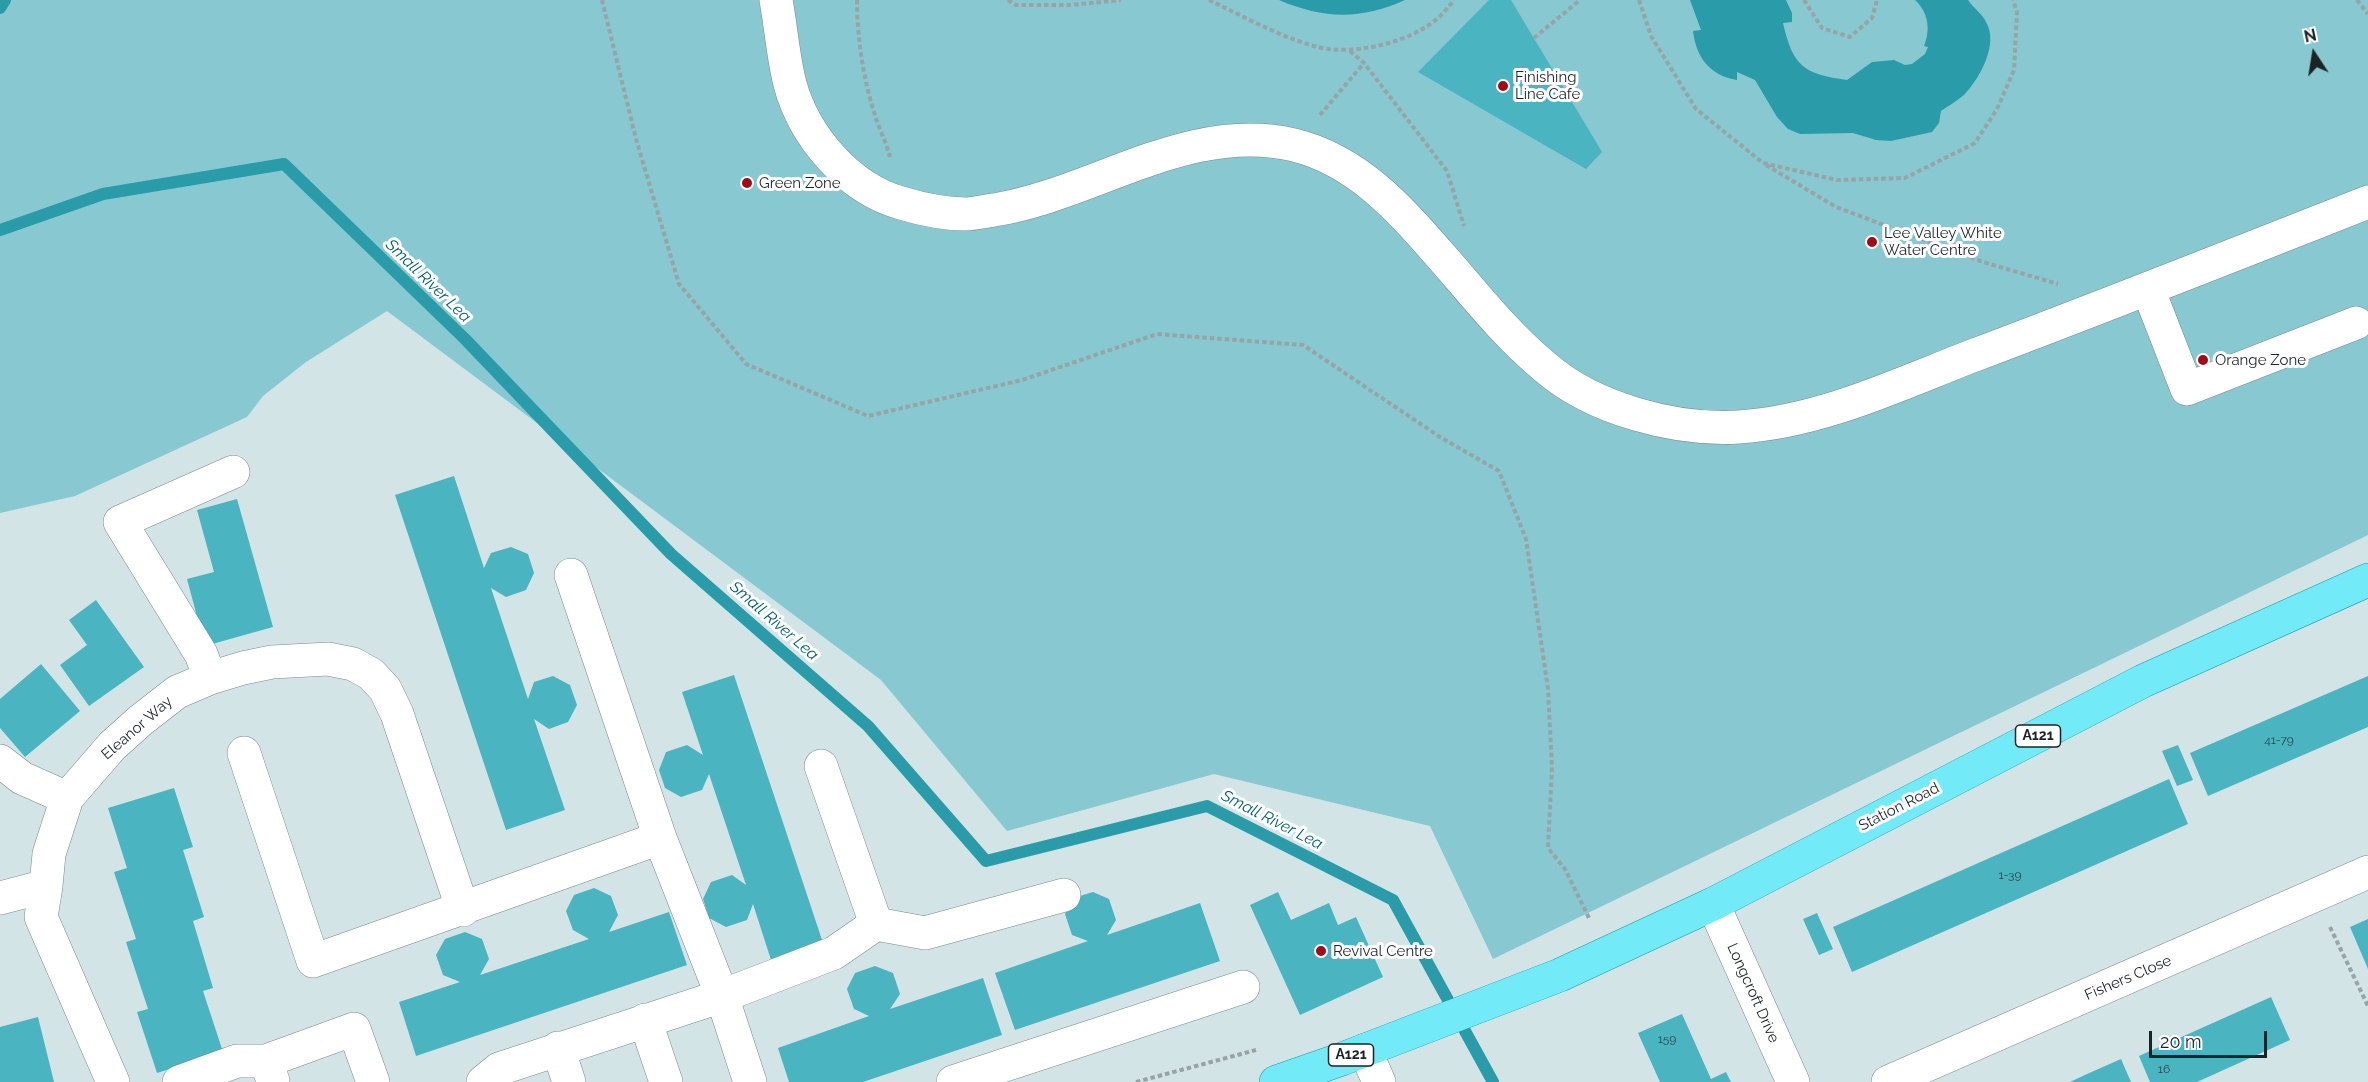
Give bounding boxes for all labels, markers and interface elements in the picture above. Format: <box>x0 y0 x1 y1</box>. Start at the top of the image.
north arrow <box>2284 24 2344 84</box>
text: N <box>2302 25 2318 46</box>
place label: Finishing Line Cafe <box>1515 68 1580 103</box>
marker: Finishing Line Cafe <box>1496 79 1510 93</box>
place label: Green Zone <box>759 174 841 192</box>
marker: Green Zone <box>740 176 754 190</box>
place label: Lee Valley White Water Centre <box>1884 224 2002 259</box>
water label: Small River Lea <box>381 235 475 327</box>
marker: Lee Valley White Water Centre <box>1865 235 1879 249</box>
place label: Orange Zone <box>2215 351 2306 369</box>
marker: Orange Zone <box>2196 353 2210 367</box>
water label: Small River Lea <box>726 577 822 665</box>
street label: Eleanor Way <box>98 692 176 764</box>
road number: A121 <box>2016 725 2060 747</box>
house number: 41-79 <box>2264 733 2294 747</box>
street label: Station Road <box>1856 779 1942 835</box>
water label: Small River Lea <box>1218 786 1326 854</box>
house number: 1-39 <box>1998 868 2022 882</box>
street label: Longcroft Drive <box>1723 940 1783 1046</box>
place label: Revival Centre <box>1333 942 1433 960</box>
marker: Revival Centre <box>1314 944 1328 958</box>
street label: Fishers Close <box>2082 952 2174 1004</box>
scale bar <box>2152 1019 2270 1057</box>
text: 20 m <box>2160 1031 2202 1052</box>
house number: 159 <box>1658 1032 1676 1046</box>
road number: A121 <box>1328 1044 1374 1066</box>
house number: 16 <box>2158 1062 2170 1076</box>

